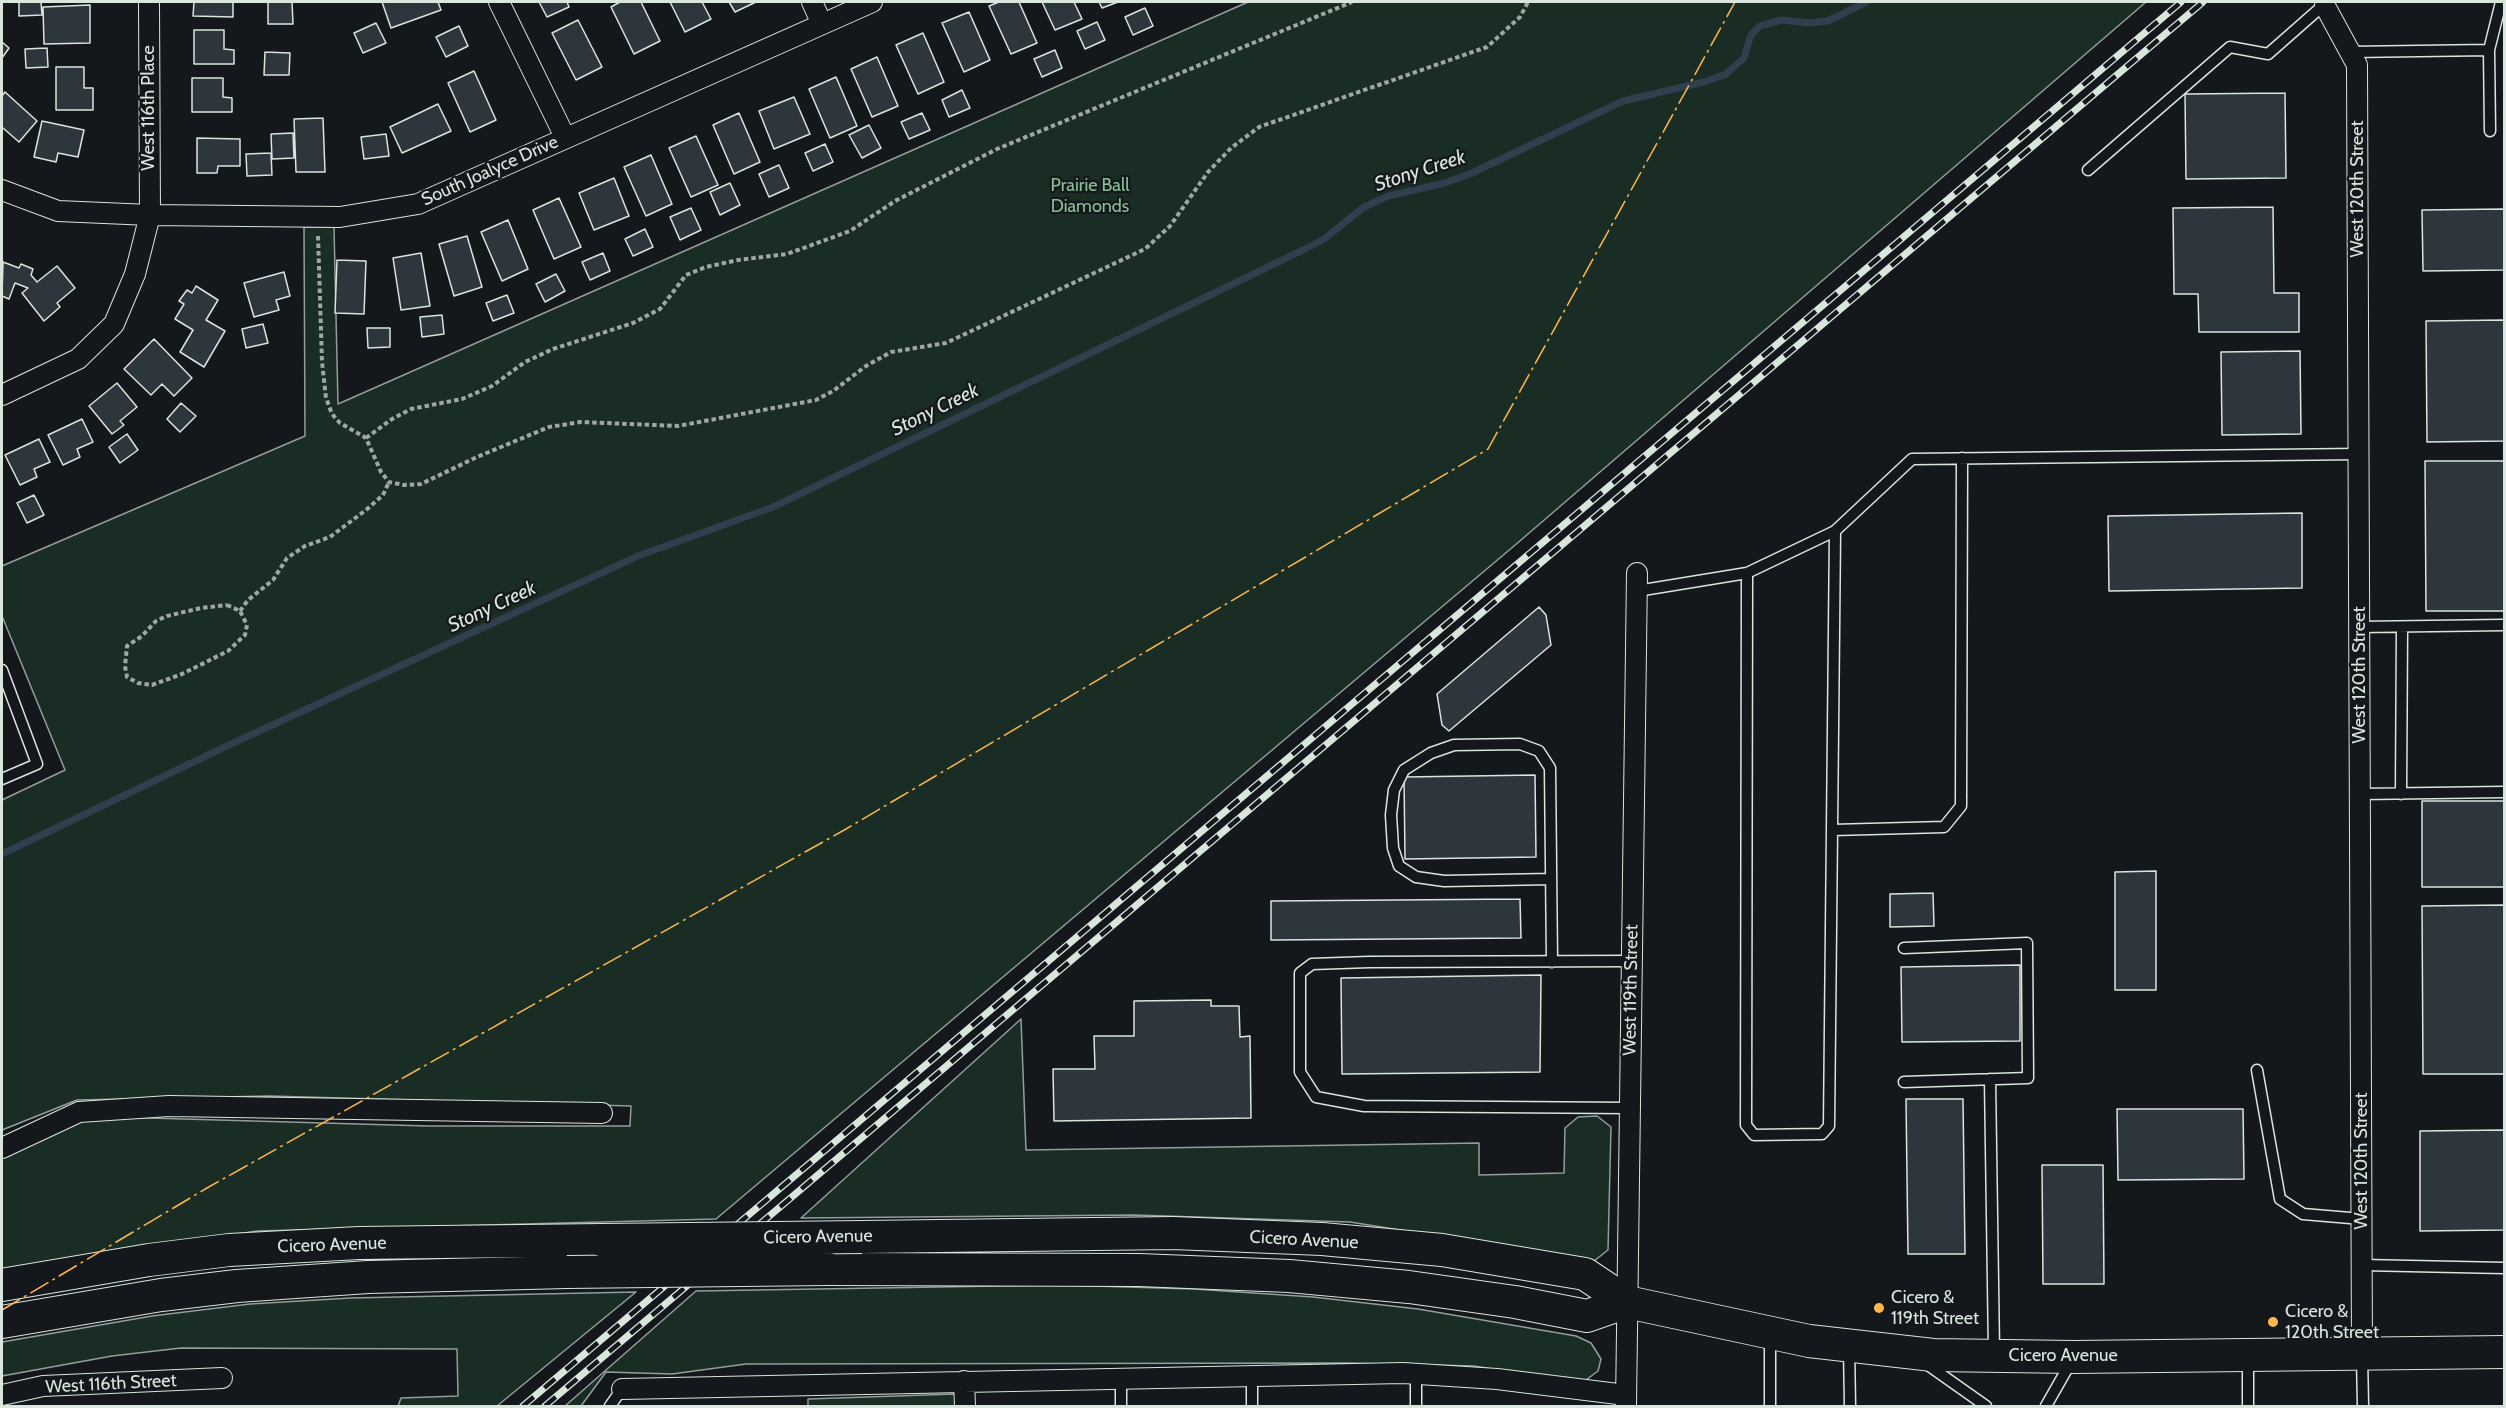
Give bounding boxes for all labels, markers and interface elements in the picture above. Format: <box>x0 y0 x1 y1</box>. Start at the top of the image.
street label: West 116th Place <box>138 45 160 171</box>
street label: West 120th Street <box>2347 120 2369 258</box>
street label: South Joalyce Drive <box>418 131 562 211</box>
water label: Stony Creek <box>1371 145 1469 197</box>
park label: Prairie Ball Diamonds <box>1051 175 1129 218</box>
water label: Stony Creek <box>887 379 983 441</box>
water label: Stony Creek <box>444 576 540 638</box>
street label: West 120th Street <box>2349 606 2371 744</box>
street label: West 119th Street <box>1619 924 1643 1056</box>
street label: West 120th Street <box>2351 1092 2373 1230</box>
street label: Cicero Avenue <box>763 1225 873 1249</box>
street label: Cicero Avenue <box>1249 1226 1359 1254</box>
street label: Cicero Avenue <box>277 1232 387 1258</box>
place label: Cicero & 119th Street <box>1891 1287 1979 1330</box>
marker: Cicero & 119th Street <box>1872 1301 1886 1315</box>
place label: Cicero & 120th Street <box>2285 1301 2379 1344</box>
marker: Cicero & 120th Street <box>2266 1315 2280 1329</box>
street label: Cicero Avenue <box>2008 1345 2118 1367</box>
street label: West 116th Street <box>45 1370 177 1398</box>

